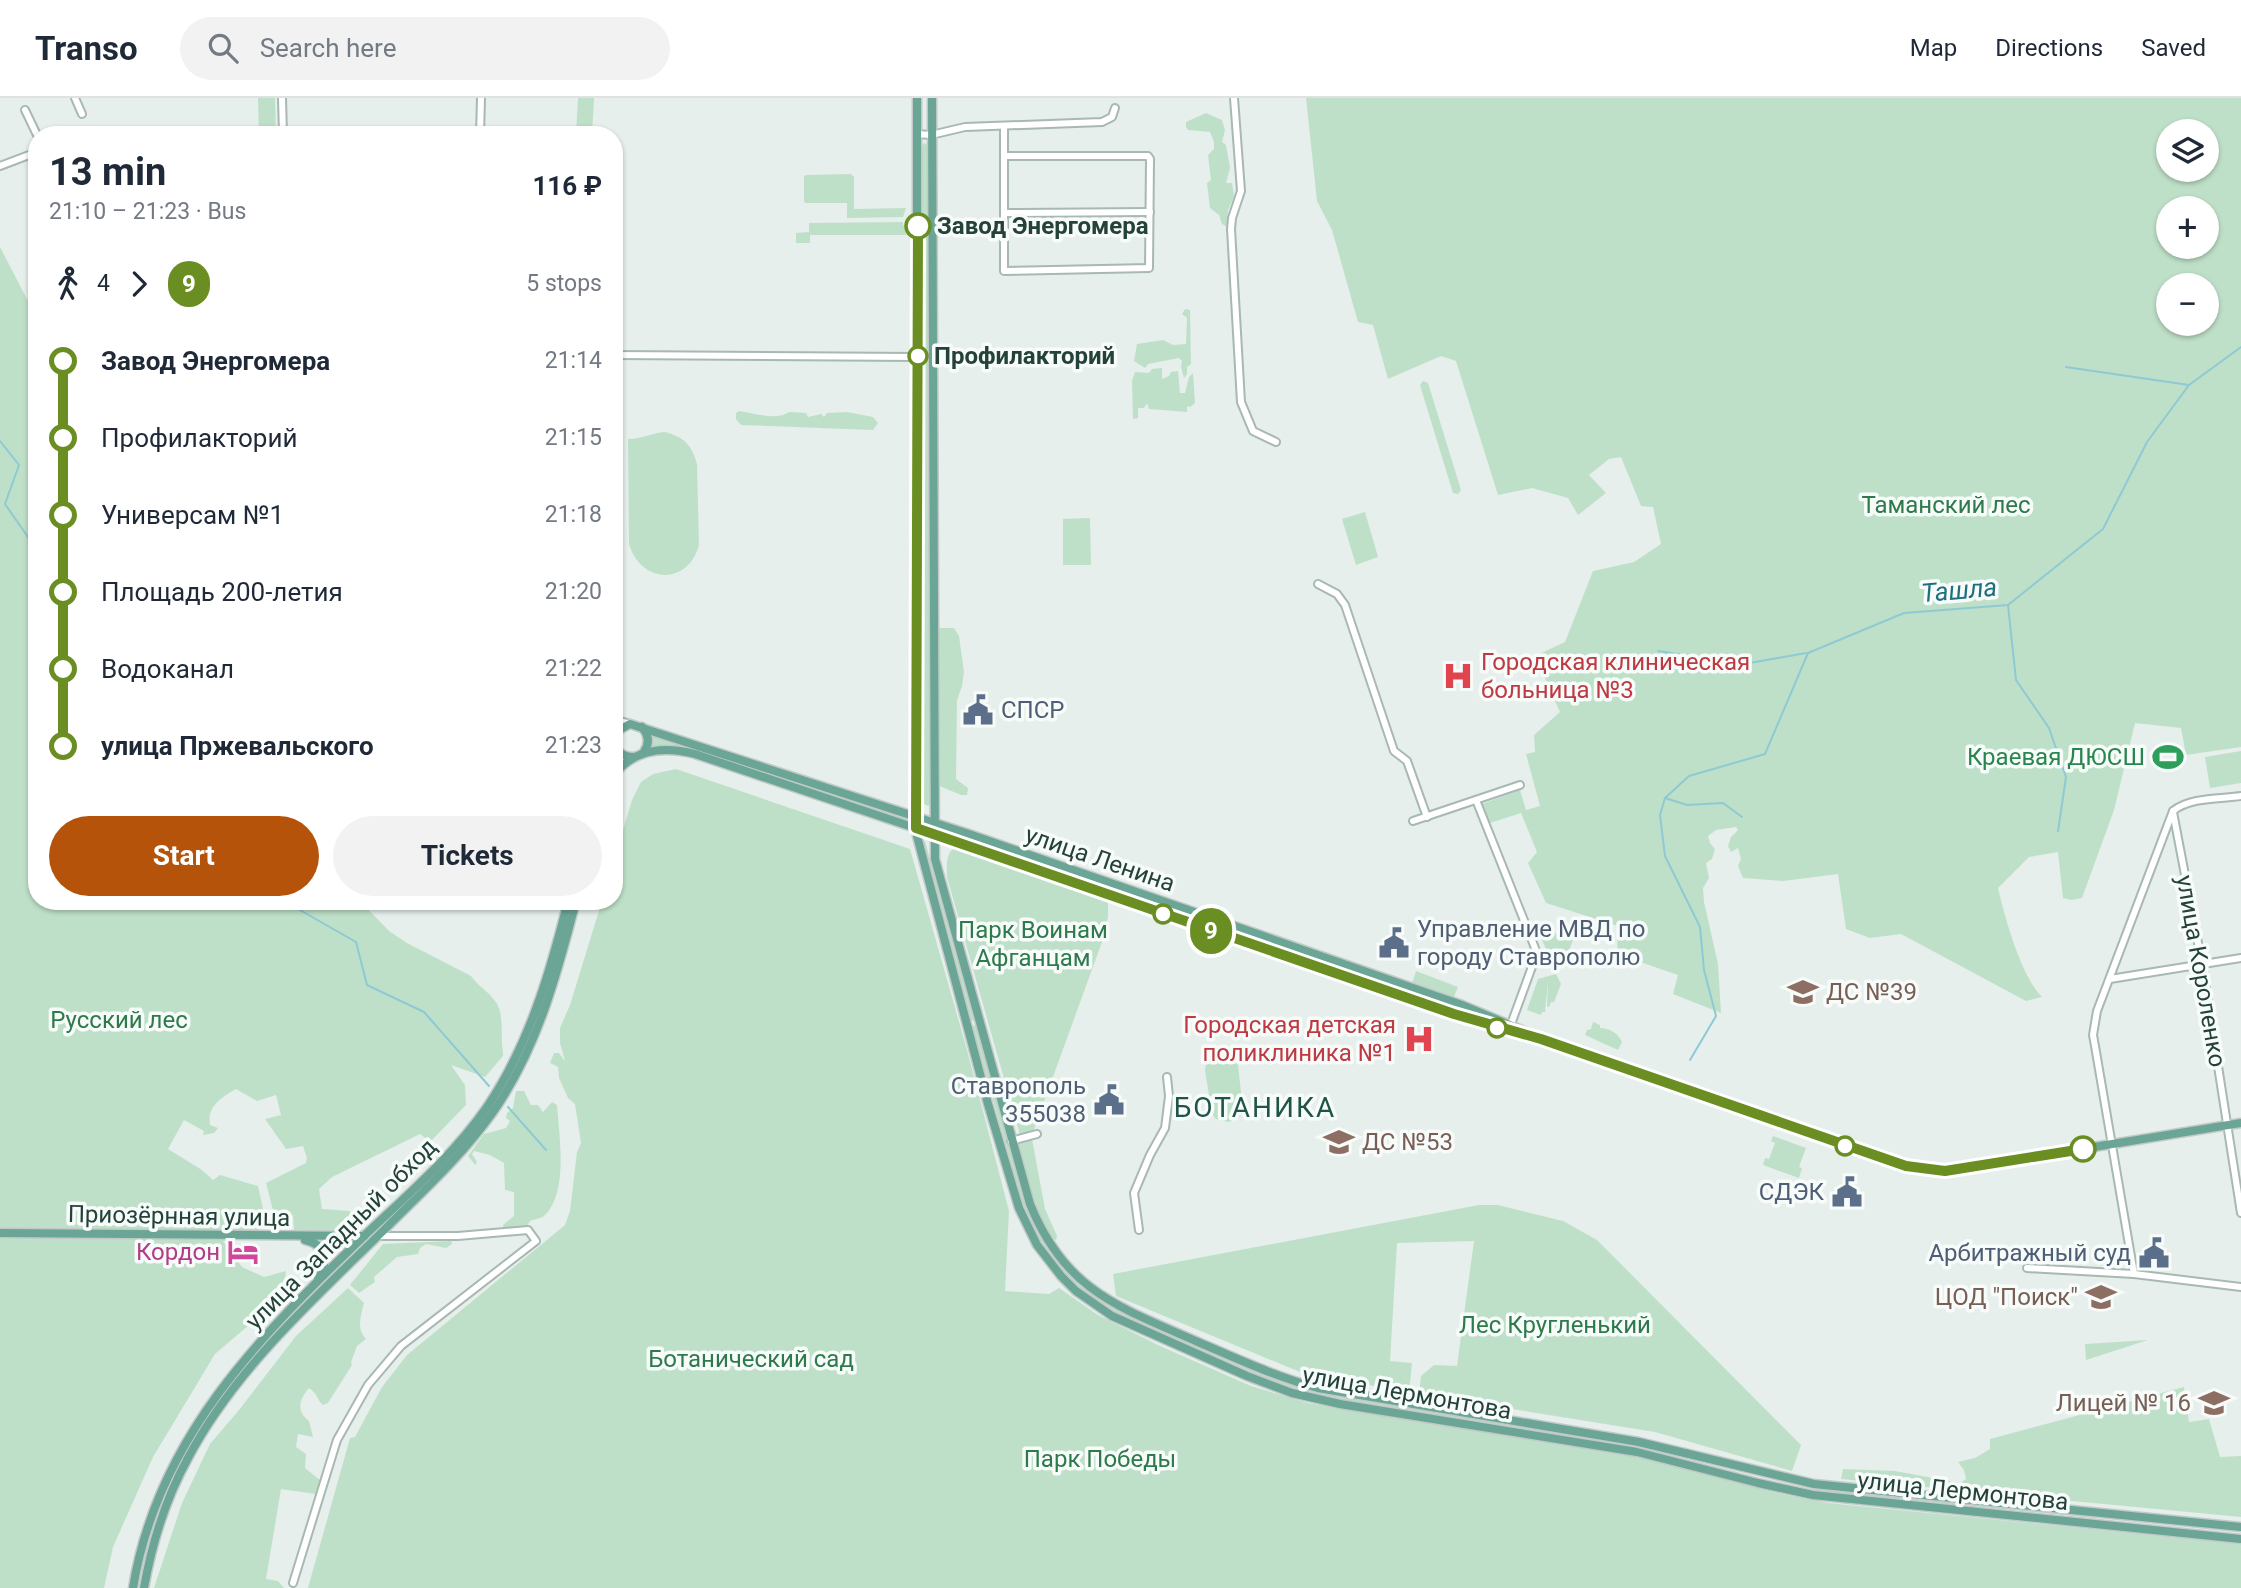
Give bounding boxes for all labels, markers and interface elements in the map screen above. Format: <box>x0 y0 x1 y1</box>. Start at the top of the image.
search box <box>180 17 670 80</box>
text: Transo <box>35 29 138 68</box>
icon: search <box>204 29 242 67</box>
text: Search here <box>260 33 396 63</box>
text: Map <box>1910 34 1957 62</box>
text: Directions <box>1995 34 2103 62</box>
text: Saved <box>2141 34 2206 62</box>
map controls <box>2156 119 2219 336</box>
button: layers <box>2156 119 2219 182</box>
text: 13 min <box>49 150 166 194</box>
text: 116 ₽ <box>532 171 602 201</box>
button: + <box>2156 196 2219 259</box>
text: 21:10 – 21:23 · Bus <box>49 198 246 225</box>
place label: Завод Энергомера <box>937 212 1149 240</box>
marker: Завод Энергомера <box>905 213 931 239</box>
icon: walk <box>49 265 87 303</box>
icon: forward <box>120 265 158 303</box>
text: 4 <box>97 270 110 297</box>
text: 9 <box>182 270 196 298</box>
text: 5 stops <box>526 270 602 297</box>
button: − <box>2156 273 2219 336</box>
place label: Профилакторий <box>934 342 1115 370</box>
text: Завод Энергомера <box>101 346 330 376</box>
marker: Профилакторий <box>908 346 928 366</box>
text: 21:14 <box>545 347 602 374</box>
text: Профилакторий <box>101 423 298 453</box>
text: 21:15 <box>545 424 602 451</box>
park label: Таманский лес <box>1861 491 2031 519</box>
text: Универсам №1 <box>101 500 284 530</box>
text: 21:18 <box>545 501 602 528</box>
water label: Ташла <box>1920 572 1998 608</box>
text: Площадь 200-летия <box>101 577 343 607</box>
text: 21:20 <box>545 578 602 605</box>
place label: Городская клиническая больница №3 <box>1481 648 1750 704</box>
text: Водоканал <box>101 654 234 684</box>
text: 21:22 <box>545 655 602 682</box>
hospital icon: Городская клиническая больница №3 <box>1441 659 1475 693</box>
public building icon: СПСР <box>961 693 995 727</box>
place label: СПСР <box>1001 696 1065 724</box>
text: улица Пржевальского <box>101 731 374 761</box>
text: 21:23 <box>545 732 602 759</box>
sports icon: Краевая ДЮСШ <box>2151 740 2185 774</box>
place label: Краевая ДЮСШ <box>1967 743 2145 771</box>
button: Start <box>49 816 319 896</box>
button: Tickets <box>333 816 602 896</box>
street label: улица Ленина <box>1022 820 1178 898</box>
street label: улица Короленко <box>2170 873 2232 1069</box>
unlabelled marker <box>1153 904 1173 924</box>
line badge: 9 <box>1188 908 1234 954</box>
place label: Управление МВД по городу Ставрополю <box>1417 915 1645 971</box>
park label: Парк Воинам Афганцам <box>958 916 1108 972</box>
text: 9 <box>1204 917 1218 945</box>
public building icon: Управление МВД по городу Ставрополю <box>1377 926 1411 960</box>
school or university icon: ДС №39 <box>1786 975 1820 1009</box>
place label: ДС №39 <box>1826 978 1917 1006</box>
park label: Русский лес <box>50 1006 188 1034</box>
place label: Городская детская поликлиника №1 <box>1183 1011 1396 1067</box>
unlabelled marker <box>1487 1018 1507 1038</box>
hospital icon: Городская детская поликлиника №1 <box>1402 1022 1436 1056</box>
place label: Ставрополь 355038 <box>951 1072 1086 1128</box>
public building icon: Ставрополь 355038 <box>1092 1083 1126 1117</box>
district label: БОТАНИКА <box>1174 1091 1336 1124</box>
school or university icon: ДС №53 <box>1322 1125 1356 1159</box>
place label: ДС №53 <box>1362 1128 1453 1156</box>
street label: улица Западный обход <box>240 1133 442 1335</box>
unlabelled marker <box>1835 1136 1855 1156</box>
unlabelled marker <box>2070 1136 2096 1162</box>
public building icon: СДЭК <box>1830 1175 1864 1209</box>
place label: СДЭК <box>1759 1178 1825 1206</box>
street label: Приозёрнная улица <box>68 1200 290 1232</box>
hotel icon: Кордон <box>226 1235 260 1269</box>
public building icon: Арбитражный суд <box>2137 1236 2171 1270</box>
place label: Кордон <box>136 1238 220 1266</box>
place label: Арбитражный суд <box>1928 1239 2131 1267</box>
school or university icon: ЦОД "Поиск" <box>2084 1280 2118 1314</box>
place label: ЦОД "Поиск" <box>1935 1283 2078 1311</box>
park label: Лес Кругленький <box>1459 1311 1651 1339</box>
park label: Ботанический сад <box>648 1345 854 1373</box>
street label: улица Лермонтова <box>1300 1361 1514 1425</box>
school or university icon: Лицей № 16 <box>2197 1386 2231 1420</box>
place label: Лицей № 16 <box>2056 1389 2191 1417</box>
park label: Парк Победы <box>1024 1445 1176 1473</box>
street label: улица Лермонтова <box>1856 1466 2070 1516</box>

